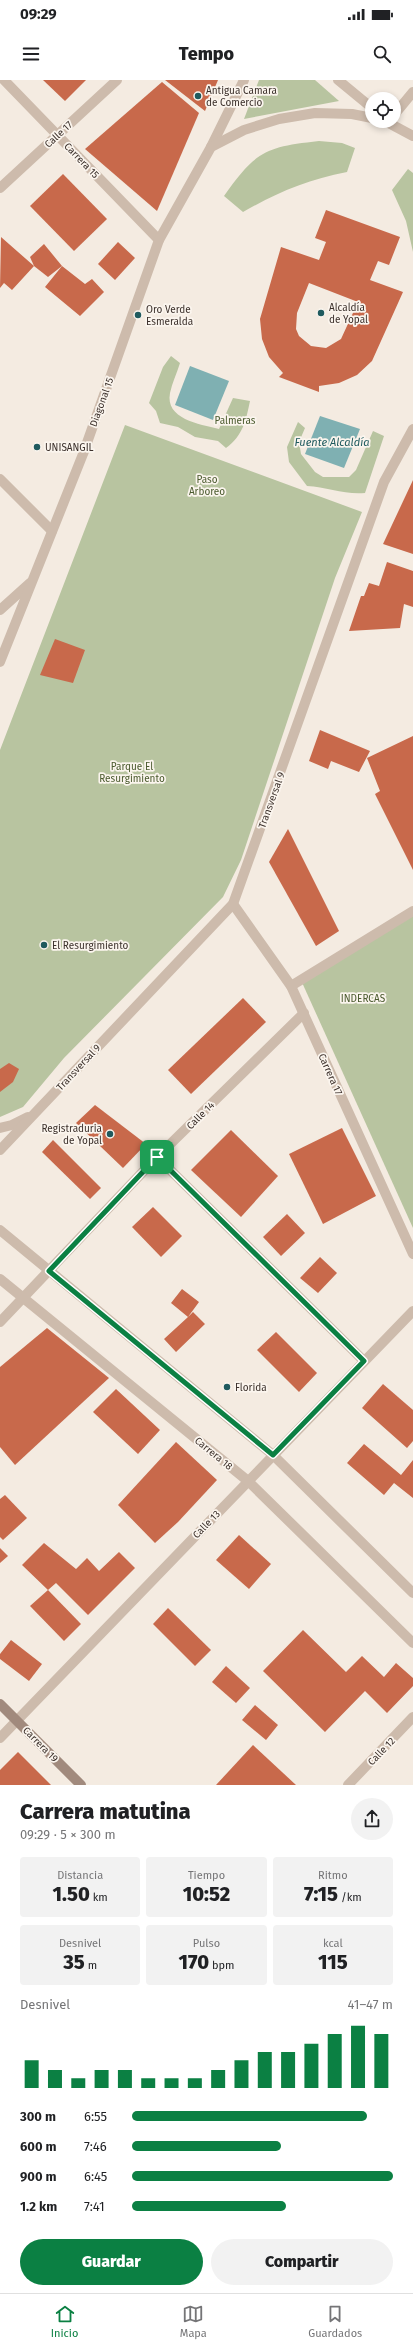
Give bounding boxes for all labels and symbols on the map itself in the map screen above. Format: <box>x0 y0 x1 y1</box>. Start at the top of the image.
place label: Antigua Camara de Comercio <box>206 85 277 109</box>
marker: Antigua Camara de Comercio <box>193 91 203 101</box>
street label: Calle 17 <box>42 119 75 151</box>
street label: Carrera 15 <box>61 140 101 181</box>
place label: Alcaldía de Yopal <box>329 301 368 326</box>
place label: Oro Verde Esmeralda <box>146 304 193 328</box>
marker: Alcaldía de Yopal <box>316 308 326 318</box>
marker: Oro Verde Esmeralda <box>133 310 143 320</box>
street label: Diagonal 15 <box>87 376 116 429</box>
park label: Palmeras <box>214 415 256 427</box>
water label: Fuente Alcaldía <box>294 436 370 449</box>
marker: UNISANGIL <box>32 442 42 452</box>
place label: UNISANGIL <box>45 442 94 454</box>
park label: Paso Arboreo <box>189 474 225 498</box>
park label: Parque El Resurgimiento <box>99 761 165 785</box>
street label: Transversal 9 <box>256 771 288 830</box>
marker: El Resurgimiento <box>39 940 49 950</box>
place label: El Resurgimiento <box>52 940 129 952</box>
park label: INDERCAS <box>341 993 386 1005</box>
street label: Transversal 9 <box>54 1042 103 1093</box>
street label: Carrera 17 <box>316 1052 345 1098</box>
street label: Calle 14 <box>184 1099 218 1132</box>
place label: Registraduria de Yopal <box>41 1123 102 1147</box>
marker: Registraduria de Yopal <box>105 1129 115 1139</box>
pin <box>140 1140 174 1174</box>
marker: Florida <box>222 1382 232 1392</box>
place label: Florida <box>235 1382 267 1394</box>
street label: Carrera 18 <box>192 1435 235 1473</box>
street label: Calle 13 <box>191 1508 223 1541</box>
street label: Carrera 19 <box>20 1725 60 1765</box>
street label: Calle 12 <box>366 1735 398 1768</box>

